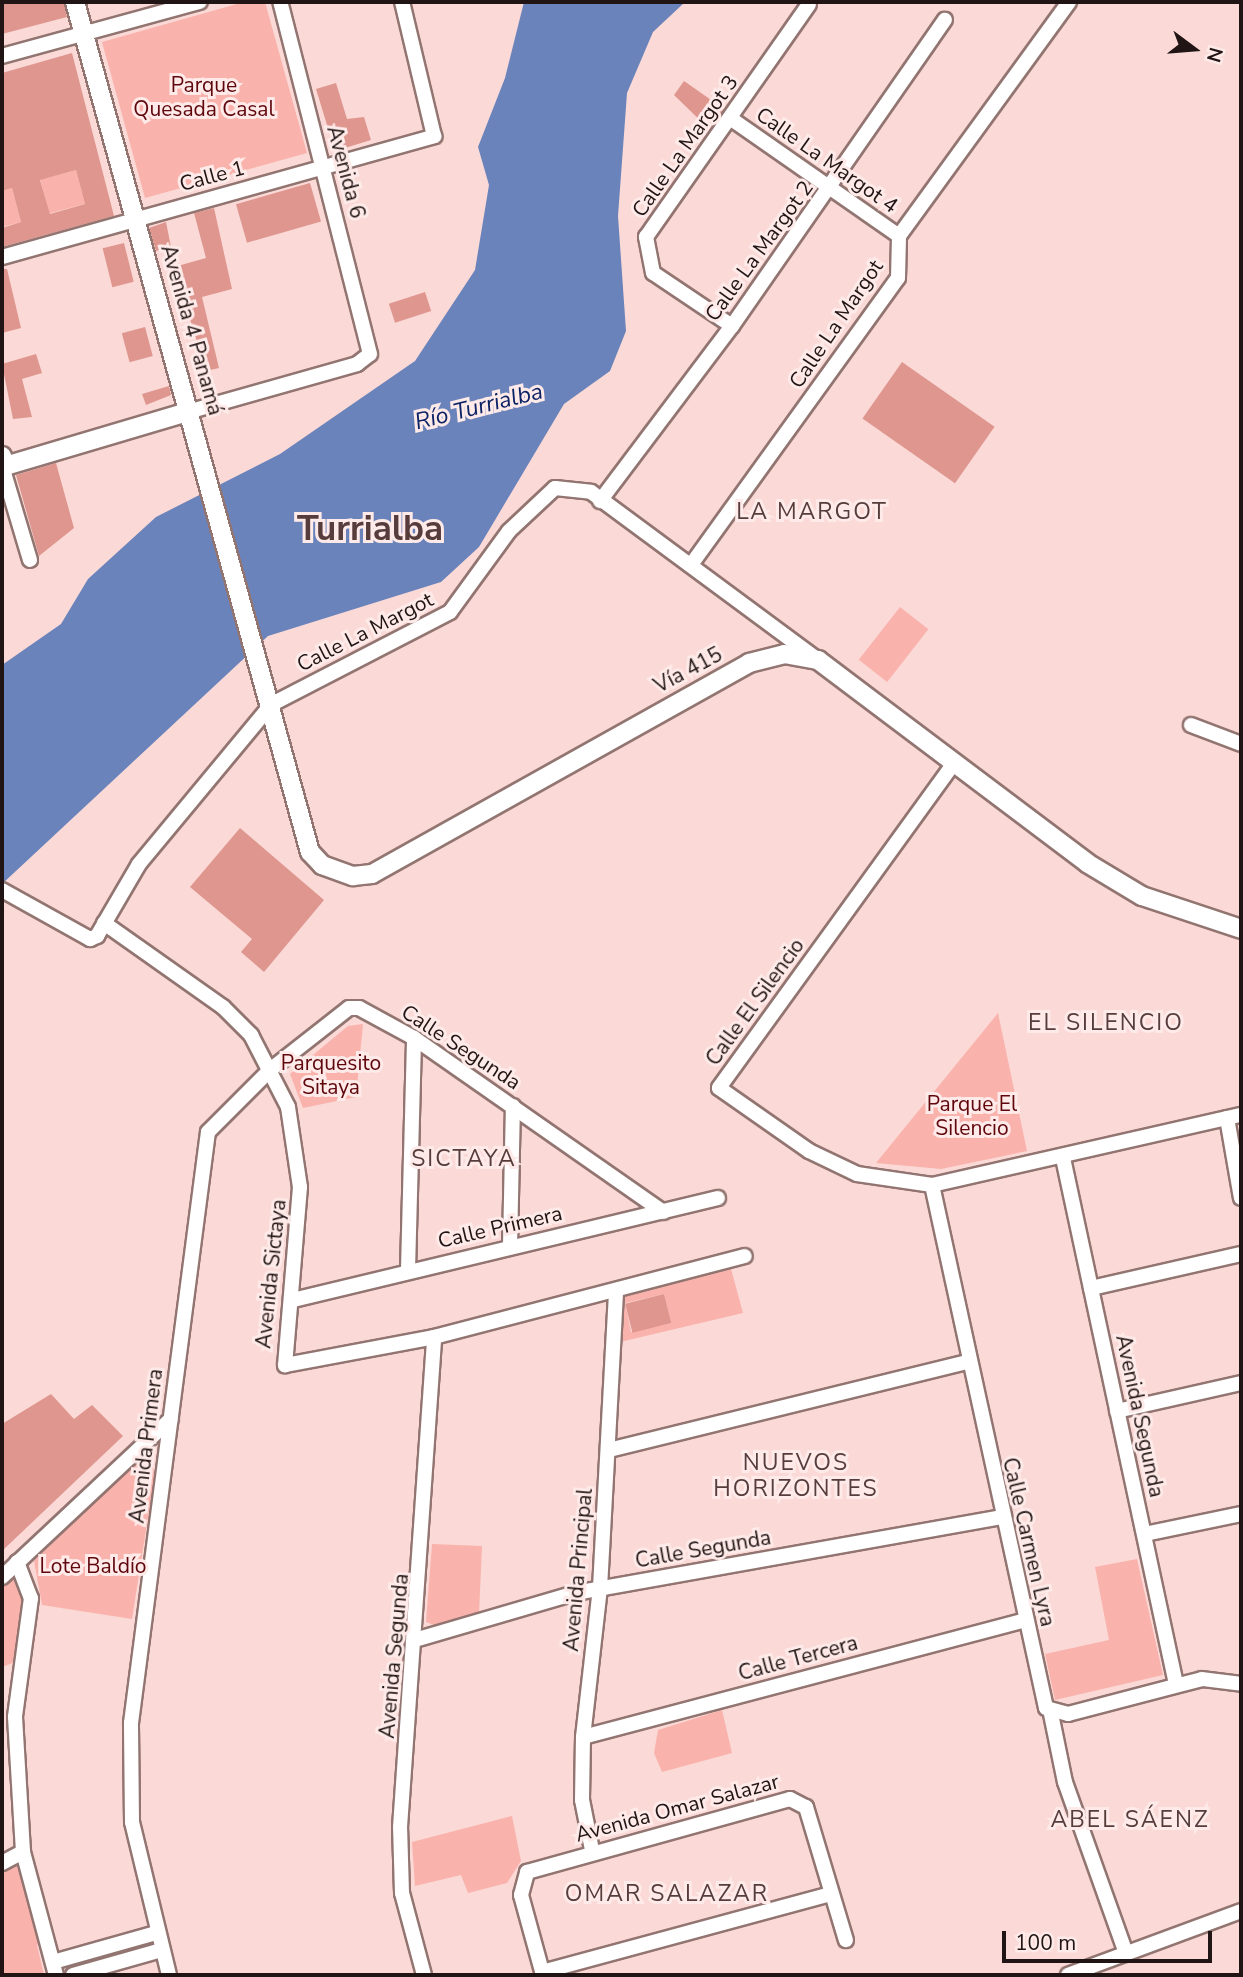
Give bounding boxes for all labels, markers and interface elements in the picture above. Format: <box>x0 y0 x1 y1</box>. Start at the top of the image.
north arrow <box>1159 14 1229 84</box>
text: N <box>1200 44 1229 65</box>
street label: Calle La Margot 3 <box>627 70 743 222</box>
park label: Parque Quesada Casal <box>133 72 275 122</box>
street label: Calle La Margot 4 <box>751 102 903 218</box>
street label: Avenida 6 <box>322 123 370 221</box>
street label: Calle 1 <box>177 155 247 197</box>
street label: Calle La Margot 2 <box>700 176 818 326</box>
street label: Avenida 4 Panamá <box>156 242 228 418</box>
street label: Calle La Margot <box>784 255 888 393</box>
water label: Río Turrialba <box>412 378 546 436</box>
district label: LA MARGOT <box>737 498 887 526</box>
district label: Turrialba <box>297 508 443 550</box>
street label: Calle La Margot <box>293 587 437 677</box>
street label: Vía 415 <box>650 642 726 698</box>
street label: Calle El Silencio <box>700 934 810 1070</box>
street label: Calle Segunda <box>397 999 525 1095</box>
district label: EL SILENCIO <box>1029 1009 1183 1037</box>
park label: Parquesito Sitaya <box>281 1050 381 1100</box>
park label: Parque El Silencio <box>927 1091 1017 1141</box>
district label: SICTAYA <box>412 1145 516 1173</box>
street label: Avenida Sictaya <box>251 1198 291 1350</box>
street label: Calle Primera <box>435 1200 565 1254</box>
street label: Avenida Segunda <box>1110 1332 1170 1500</box>
street label: Avenida Primera <box>124 1367 168 1525</box>
district label: NUEVOS HORIZONTES <box>715 1449 877 1503</box>
street label: Calle Carmen Lyra <box>997 1455 1061 1629</box>
street label: Avenida Principal <box>558 1487 598 1653</box>
street label: Calle Segunda <box>633 1525 773 1573</box>
park label: Lote Baldío <box>40 1553 146 1579</box>
street label: Avenida Segunda <box>374 1572 414 1740</box>
street label: Calle Tercera <box>736 1630 860 1686</box>
street label: Avenida Omar Salazar <box>572 1769 782 1847</box>
district label: ABEL SÁENZ <box>1052 1806 1208 1834</box>
district label: OMAR SALAZAR <box>566 1880 768 1908</box>
scale bar <box>1005 1918 1215 1962</box>
text: 100 m <box>1015 1929 1076 1957</box>

